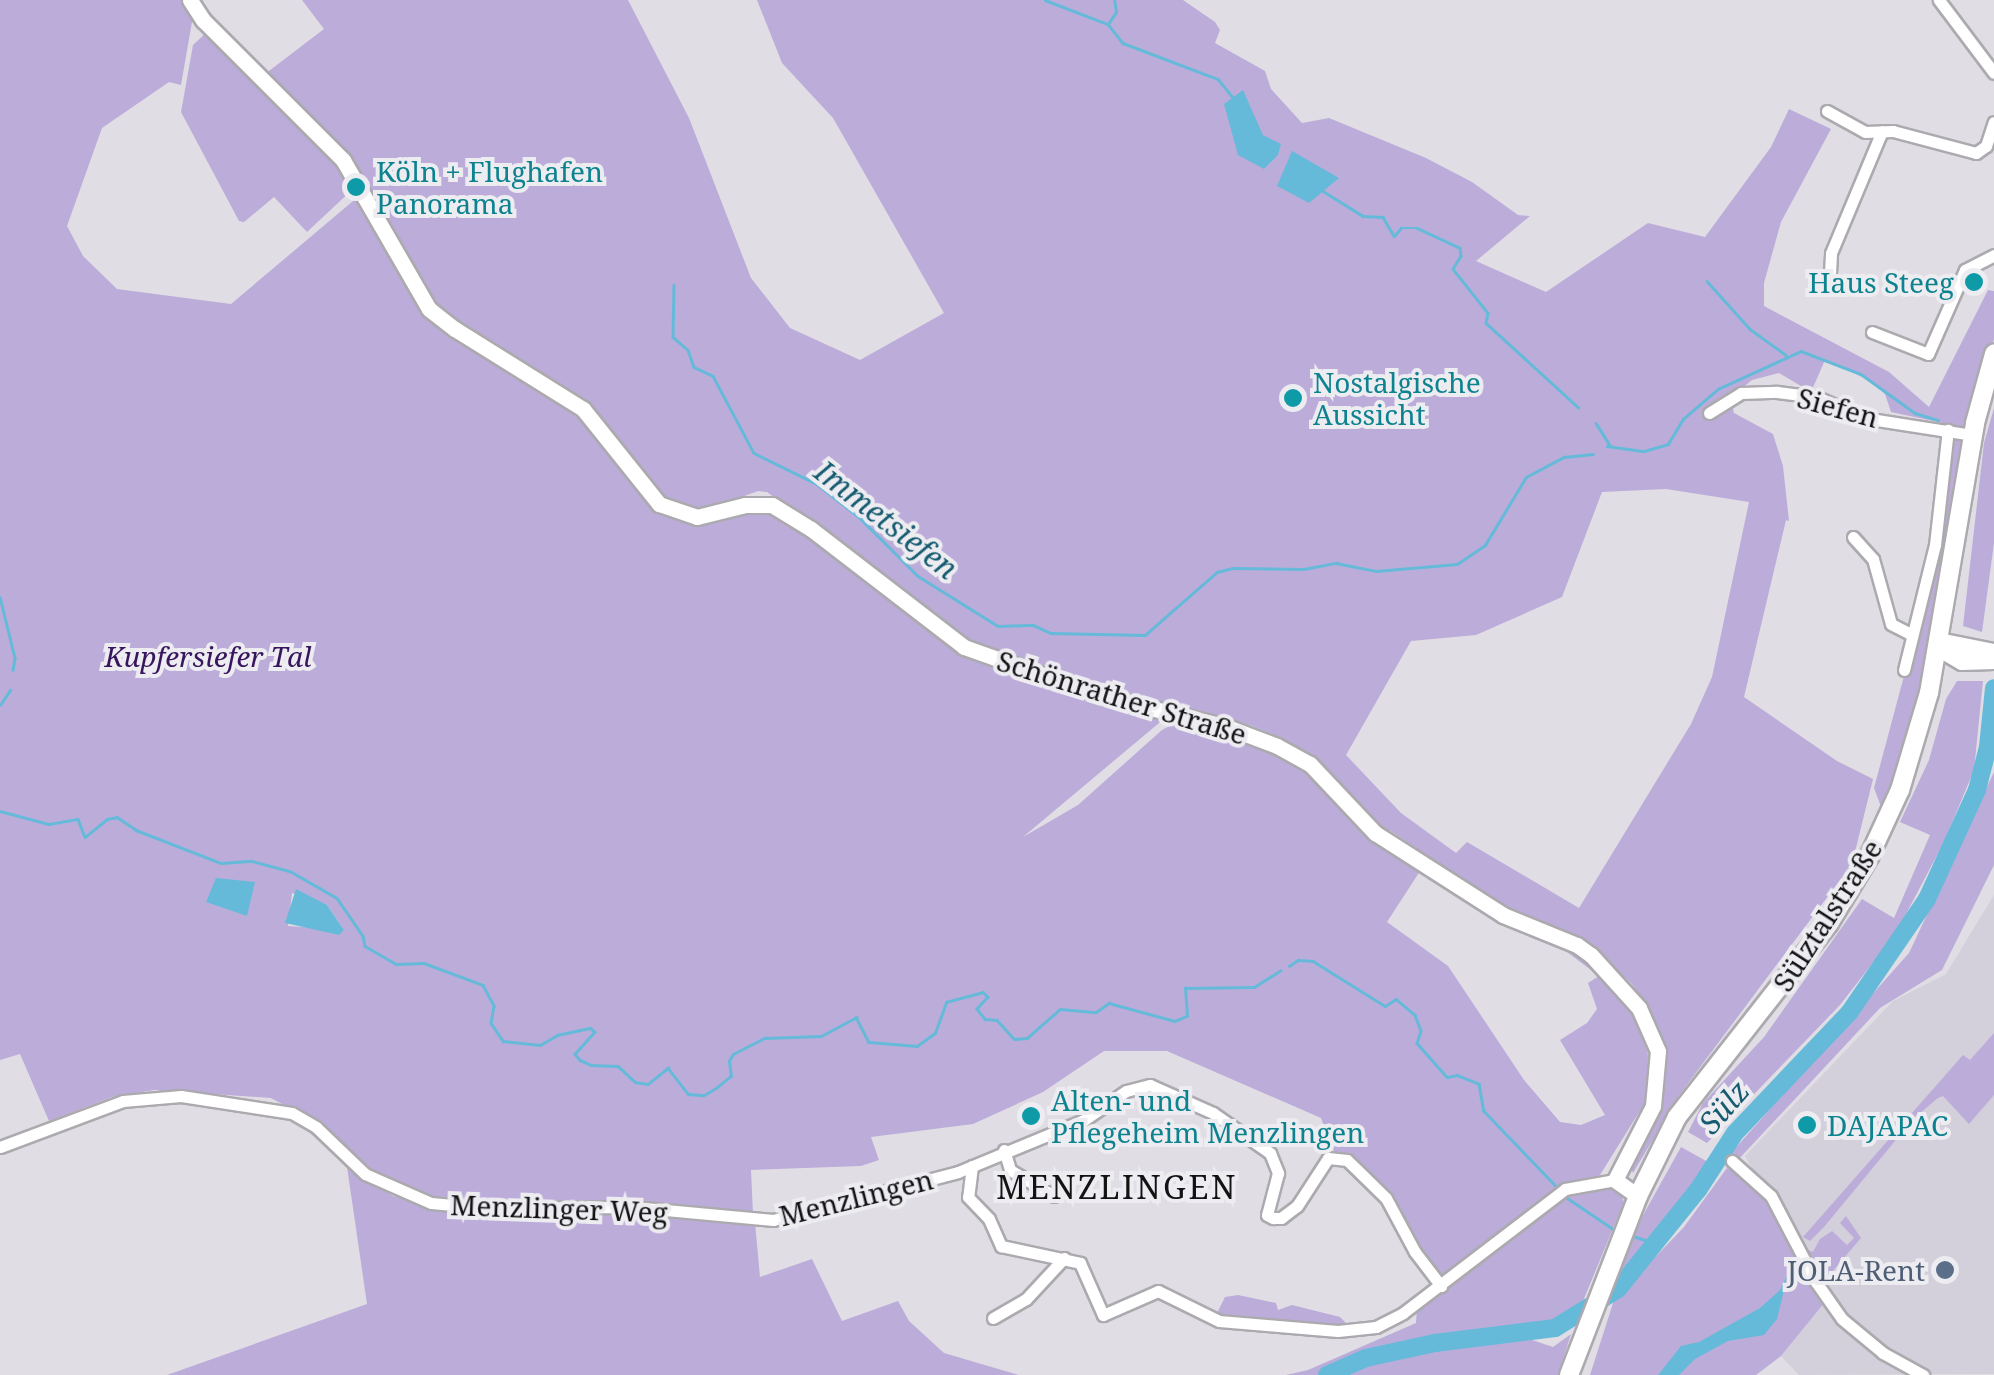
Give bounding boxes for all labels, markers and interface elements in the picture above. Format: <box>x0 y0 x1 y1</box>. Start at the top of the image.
place label: Köln + Flughafen Panorama <box>376 154 603 220</box>
marker: Köln + Flughafen Panorama <box>345 176 367 198</box>
place label: Haus Steeg <box>1808 265 1954 299</box>
marker: Haus Steeg <box>1963 271 1985 293</box>
place label: Nostalgische Aussicht <box>1313 365 1481 431</box>
street label: Siefen <box>1794 380 1882 434</box>
marker: Nostalgische Aussicht <box>1282 387 1304 409</box>
water label: Immetsiefen <box>808 453 964 587</box>
park label: Kupfersiefer Tal <box>104 639 312 673</box>
street label: Schönrather Straße <box>993 643 1251 751</box>
street label: Sülztalstraße <box>1765 833 1889 997</box>
water label: Sülz <box>1691 1073 1757 1141</box>
place label: Alten- und Pflegeheim Menzlingen <box>1051 1083 1364 1149</box>
marker: Alten- und Pflegeheim Menzlingen <box>1020 1105 1042 1127</box>
place label: DAJAPAC <box>1827 1108 1948 1142</box>
marker: DAJAPAC <box>1796 1114 1818 1136</box>
street label: Menzlingen <box>776 1162 936 1232</box>
district label: MENZLINGEN <box>996 1168 1238 1206</box>
street label: Menzlinger Weg <box>450 1187 668 1229</box>
place label: JOLA-Rent <box>1787 1253 1925 1287</box>
marker: JOLA-Rent <box>1934 1259 1956 1281</box>

